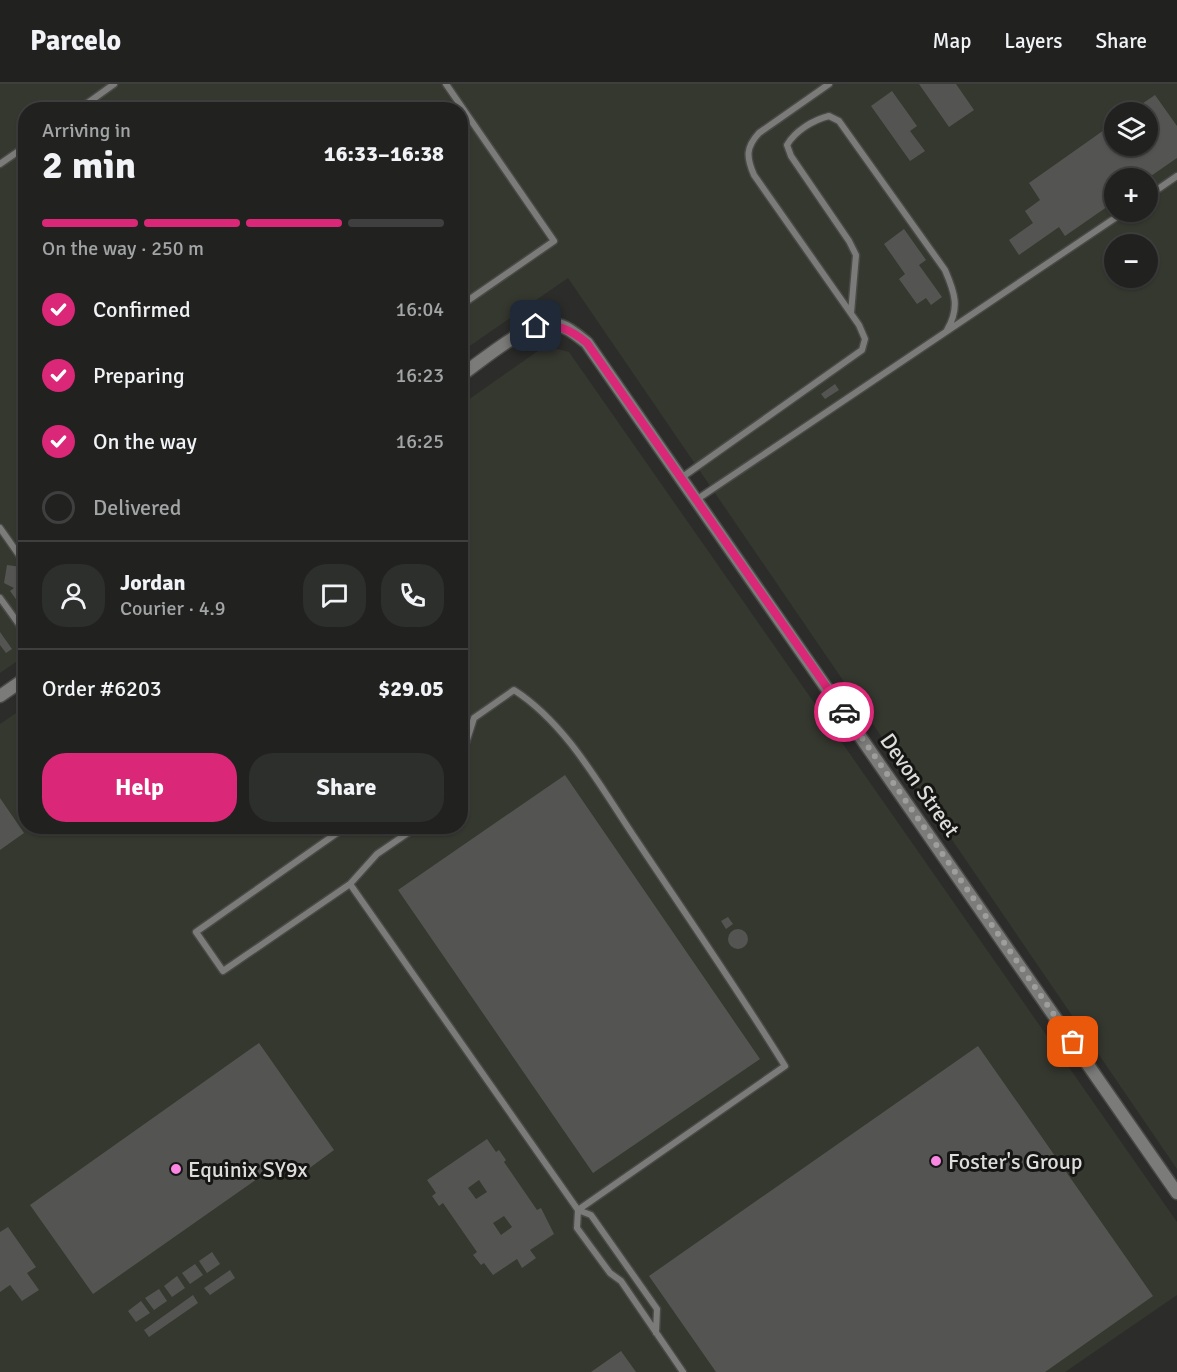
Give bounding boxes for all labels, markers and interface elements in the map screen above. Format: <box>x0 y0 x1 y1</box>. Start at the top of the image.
text: Parcelo <box>30 24 121 58</box>
text: Map <box>933 28 971 54</box>
text: Layers <box>1004 28 1062 54</box>
text: Share <box>1095 28 1147 54</box>
map controls <box>1104 102 1158 288</box>
button: layers <box>1104 102 1158 156</box>
text: Arriving in <box>42 118 131 143</box>
text: 16:33–16:38 <box>324 140 444 167</box>
text: 2 min <box>42 141 136 189</box>
button: + <box>1104 168 1158 222</box>
button: − <box>1104 234 1158 288</box>
text: On the way · 250 m <box>42 236 204 261</box>
icon: check <box>42 293 75 326</box>
text: Confirmed <box>93 296 191 323</box>
text: 16:04 <box>395 297 444 322</box>
pin <box>510 300 561 351</box>
icon: home <box>519 309 552 342</box>
icon: check <box>42 359 75 392</box>
text: Preparing <box>93 362 185 389</box>
text: 16:23 <box>395 363 444 388</box>
icon: check <box>42 425 75 458</box>
text: On the way <box>93 428 197 455</box>
text: 16:25 <box>395 429 444 454</box>
text: Delivered <box>93 494 181 521</box>
button: person <box>42 564 105 627</box>
button: chat <box>303 564 366 627</box>
button: phone <box>381 564 444 627</box>
text: Jordan <box>120 569 186 596</box>
text: Courier · 4.9 <box>120 596 226 621</box>
text: Order #6203 <box>42 675 162 702</box>
text: $29.05 <box>378 675 444 702</box>
courier <box>814 682 874 742</box>
icon: car <box>828 696 861 729</box>
street label: Devon Street <box>874 728 966 842</box>
button: Help <box>42 753 237 822</box>
button: Share <box>249 753 444 822</box>
pin <box>1047 1016 1098 1067</box>
icon: bag <box>1056 1025 1089 1058</box>
place label: Foster's Group <box>948 1148 1082 1175</box>
marker: Foster's Group <box>929 1154 943 1168</box>
place label: Equinix SY9x <box>188 1156 308 1183</box>
marker: Equinix SY9x <box>169 1162 183 1176</box>

